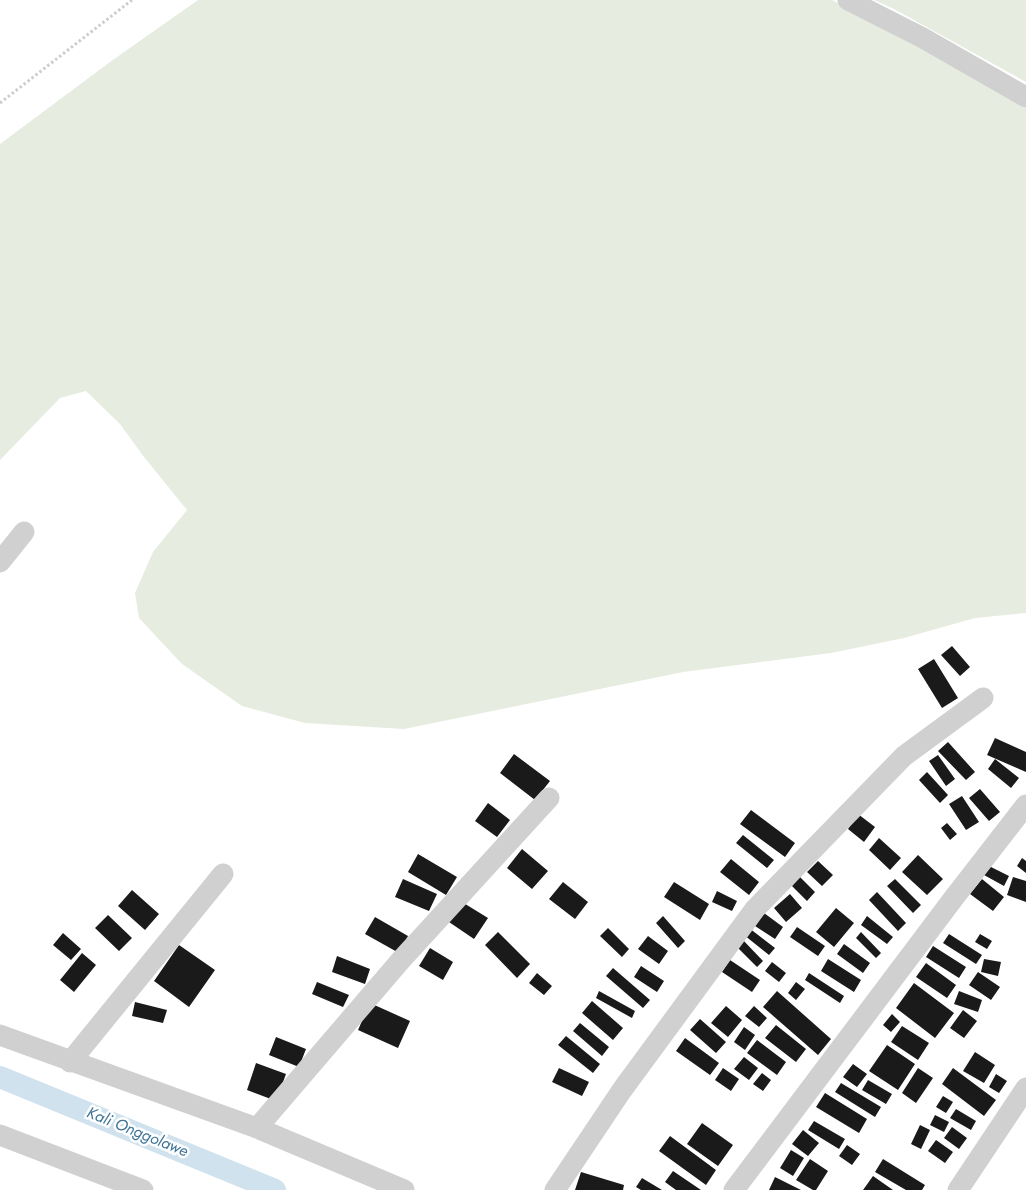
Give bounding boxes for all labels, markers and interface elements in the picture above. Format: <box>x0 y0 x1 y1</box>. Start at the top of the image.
water label: Kali Onggolawe <box>84 1104 190 1162</box>

